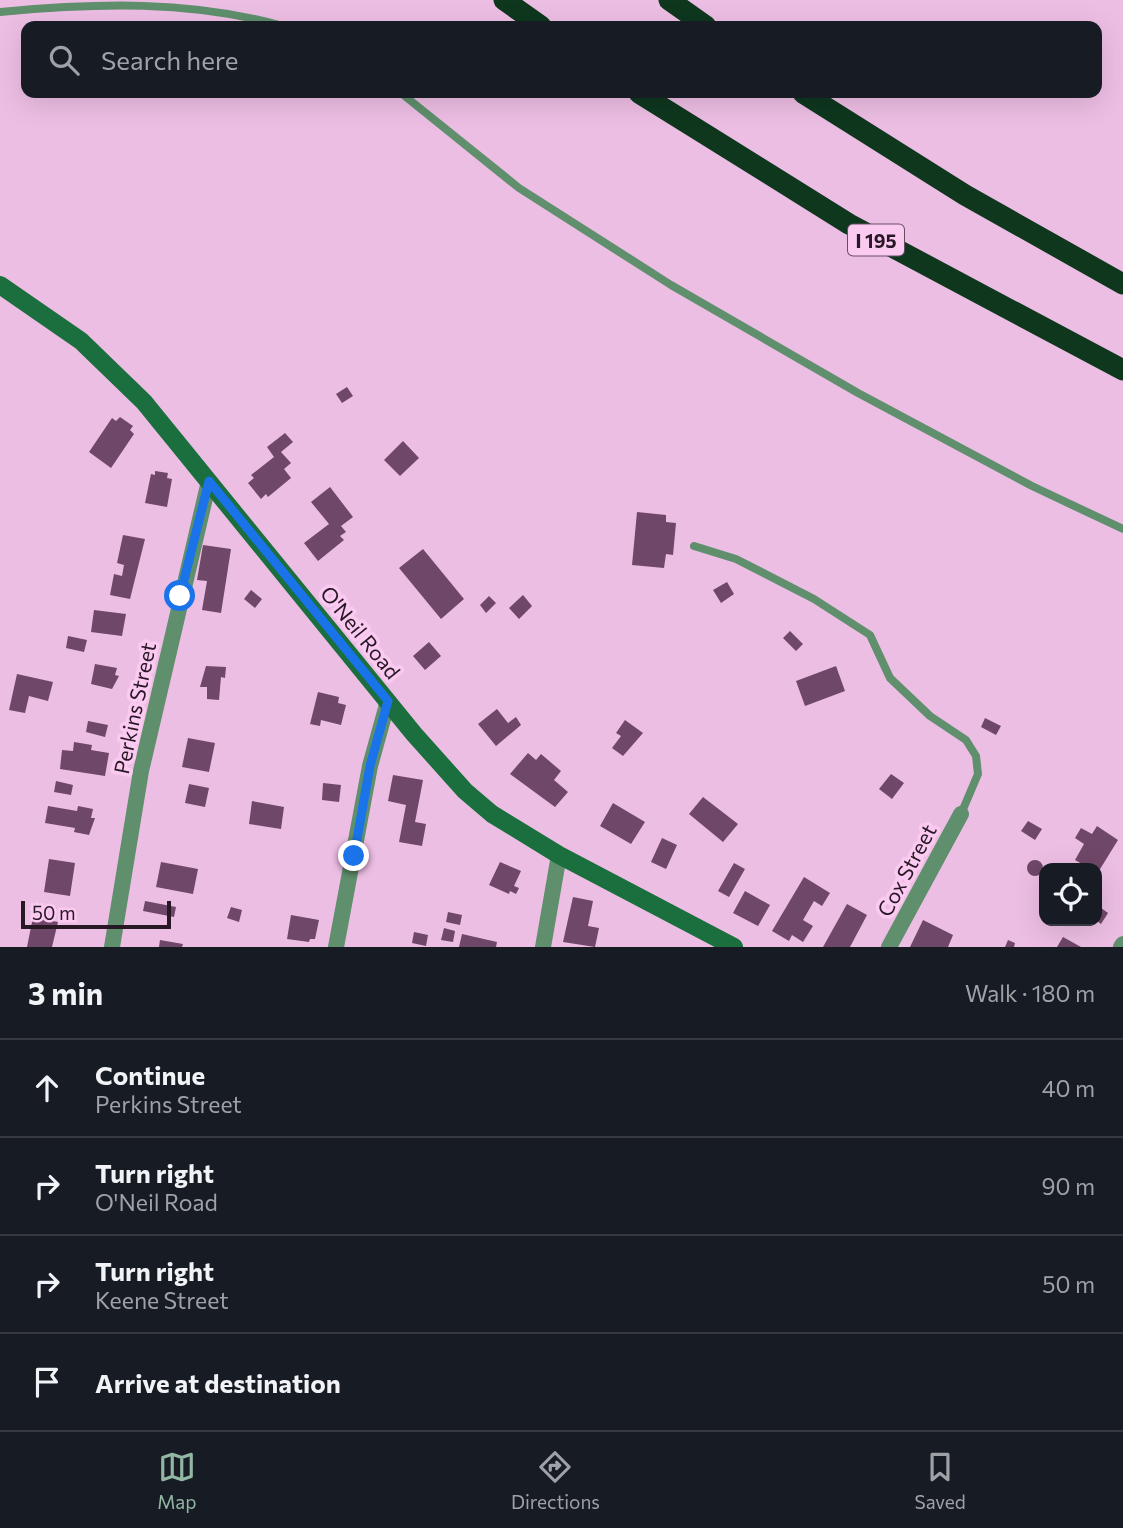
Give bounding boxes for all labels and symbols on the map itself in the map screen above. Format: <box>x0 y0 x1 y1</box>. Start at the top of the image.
road number: I 195 <box>848 224 904 256</box>
route start <box>164 580 195 611</box>
street label: O'Neil Road <box>316 581 406 683</box>
street label: Perkins Street <box>108 640 160 776</box>
street label: Cox Street <box>871 820 941 920</box>
route end <box>338 840 369 871</box>
scale bar <box>21 898 172 930</box>

